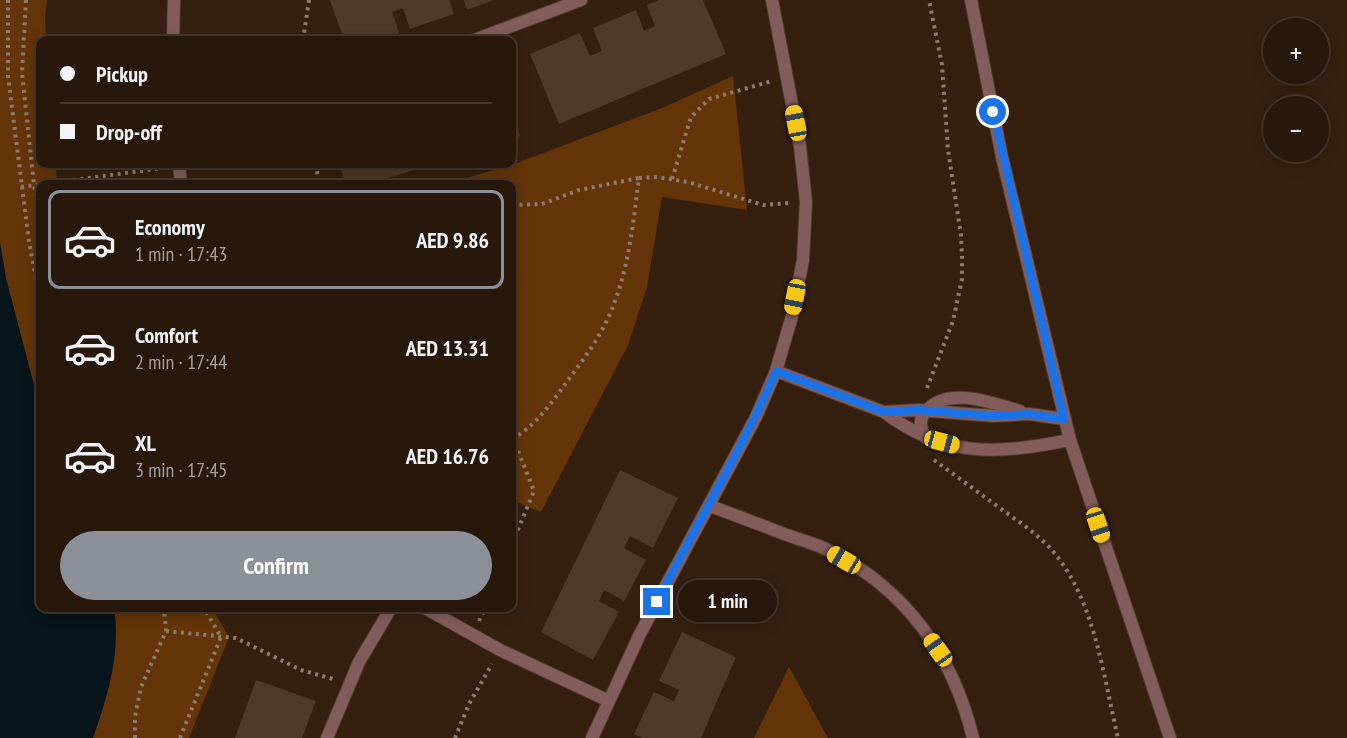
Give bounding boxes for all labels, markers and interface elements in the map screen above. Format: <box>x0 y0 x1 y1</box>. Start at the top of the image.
map controls <box>1263 18 1329 162</box>
button: + <box>1263 18 1329 84</box>
text: Pickup <box>96 60 148 88</box>
button: − <box>1263 96 1329 162</box>
route start <box>979 98 1006 125</box>
car <box>784 104 808 142</box>
text: Drop-off <box>96 118 162 146</box>
icon: car <box>63 213 117 267</box>
text: Economy <box>135 213 205 241</box>
text: AED 9.86 <box>416 226 489 254</box>
text: 1 min · 17:43 <box>135 241 227 267</box>
car <box>783 278 807 316</box>
icon: car <box>63 321 117 375</box>
text: Comfort <box>135 321 198 349</box>
text: AED 13.31 <box>406 334 489 362</box>
text: 2 min · 17:44 <box>135 349 227 375</box>
icon: car <box>63 429 117 483</box>
text: XL <box>135 429 156 457</box>
car <box>922 429 962 455</box>
text: AED 16.76 <box>406 442 489 470</box>
text: 3 min · 17:45 <box>135 457 227 483</box>
car <box>1084 505 1112 545</box>
button: Confirm <box>60 531 492 600</box>
car <box>824 543 864 577</box>
callout: 1 min <box>678 581 777 623</box>
route end <box>643 588 670 615</box>
text: 1 min <box>707 588 748 614</box>
car <box>920 630 956 670</box>

